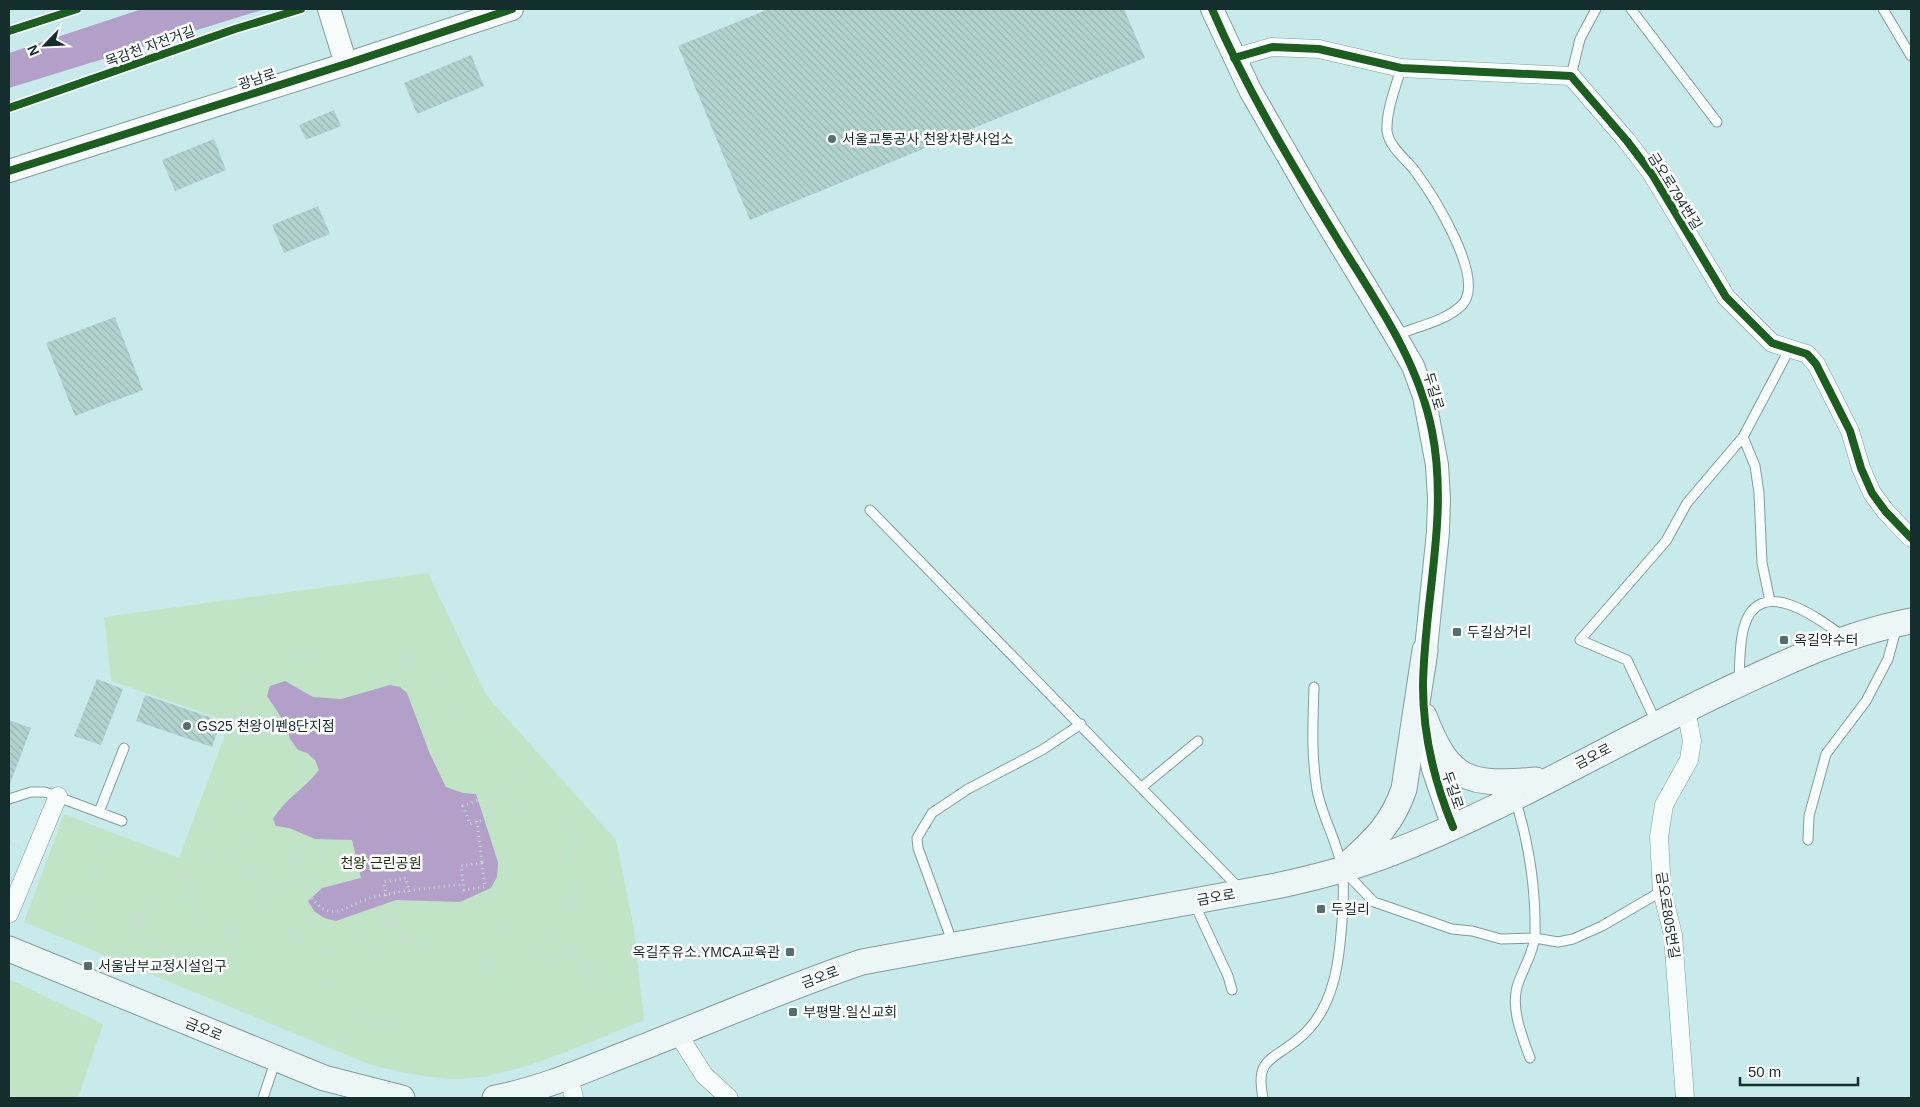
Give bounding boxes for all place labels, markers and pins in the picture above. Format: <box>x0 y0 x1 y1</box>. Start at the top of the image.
place label: 서울교통공사 천왕차량사업소 <box>842 131 1013 147</box>
marker: 서울교통공사 천왕차량사업소 <box>826 133 838 145</box>
place label: 두길삼거리 <box>1467 624 1531 640</box>
marker: 두길삼거리 <box>1451 626 1463 638</box>
place label: 옥길약수터 <box>1794 632 1858 648</box>
marker: 옥길약수터 <box>1778 634 1790 646</box>
place label: GS25 천왕이펜8단지점 <box>197 718 335 734</box>
marker: GS25 천왕이펜8단지점 <box>181 720 193 732</box>
place label: 두길리 <box>1331 901 1370 917</box>
marker: 두길리 <box>1315 903 1327 915</box>
place label: 옥길주유소.YMCA교육관 <box>633 944 780 960</box>
marker: 옥길주유소.YMCA교육관 <box>784 946 796 958</box>
place label: 서울남부교정시설입구 <box>98 958 227 974</box>
marker: 서울남부교정시설입구 <box>82 960 94 972</box>
place label: 부평말.일신교회 <box>803 1004 897 1020</box>
marker: 부평말.일신교회 <box>787 1006 799 1018</box>

